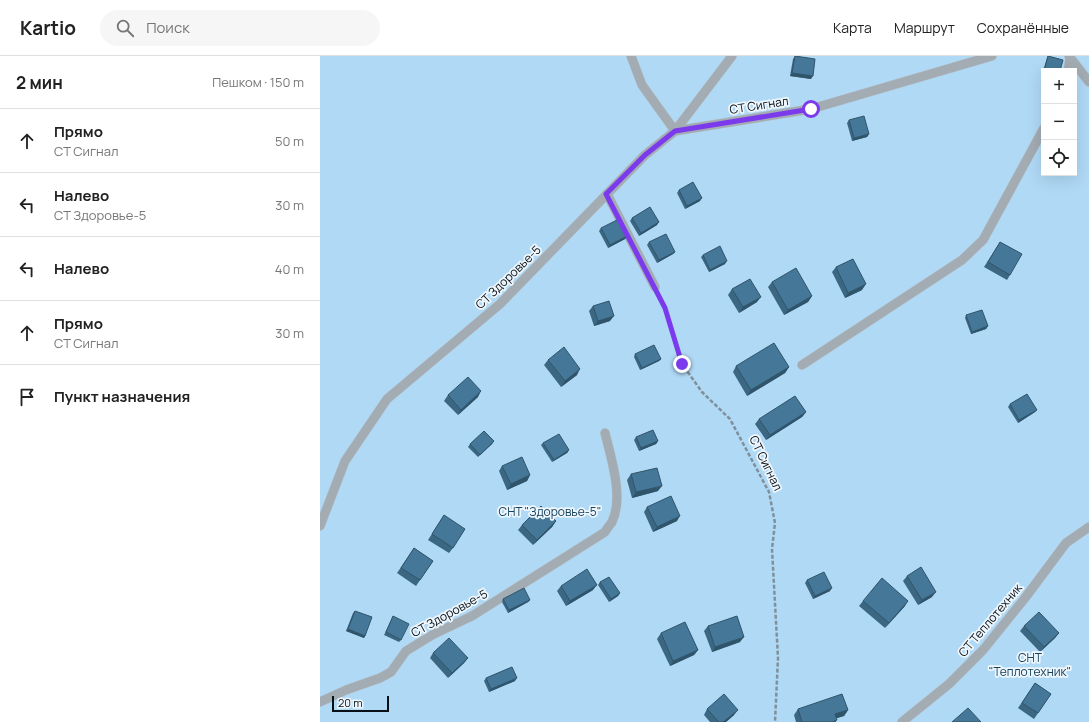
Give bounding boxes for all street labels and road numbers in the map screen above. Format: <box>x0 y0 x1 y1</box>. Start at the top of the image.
street label: СТ Сигнал <box>728 92 790 118</box>
street label: СТ Здоровье-5 <box>471 241 545 313</box>
street label: СТ Сигнал <box>745 433 787 494</box>
street label: СТ Теплотехник <box>954 579 1026 660</box>
street label: СТ Здоровье-5 <box>408 585 490 641</box>

